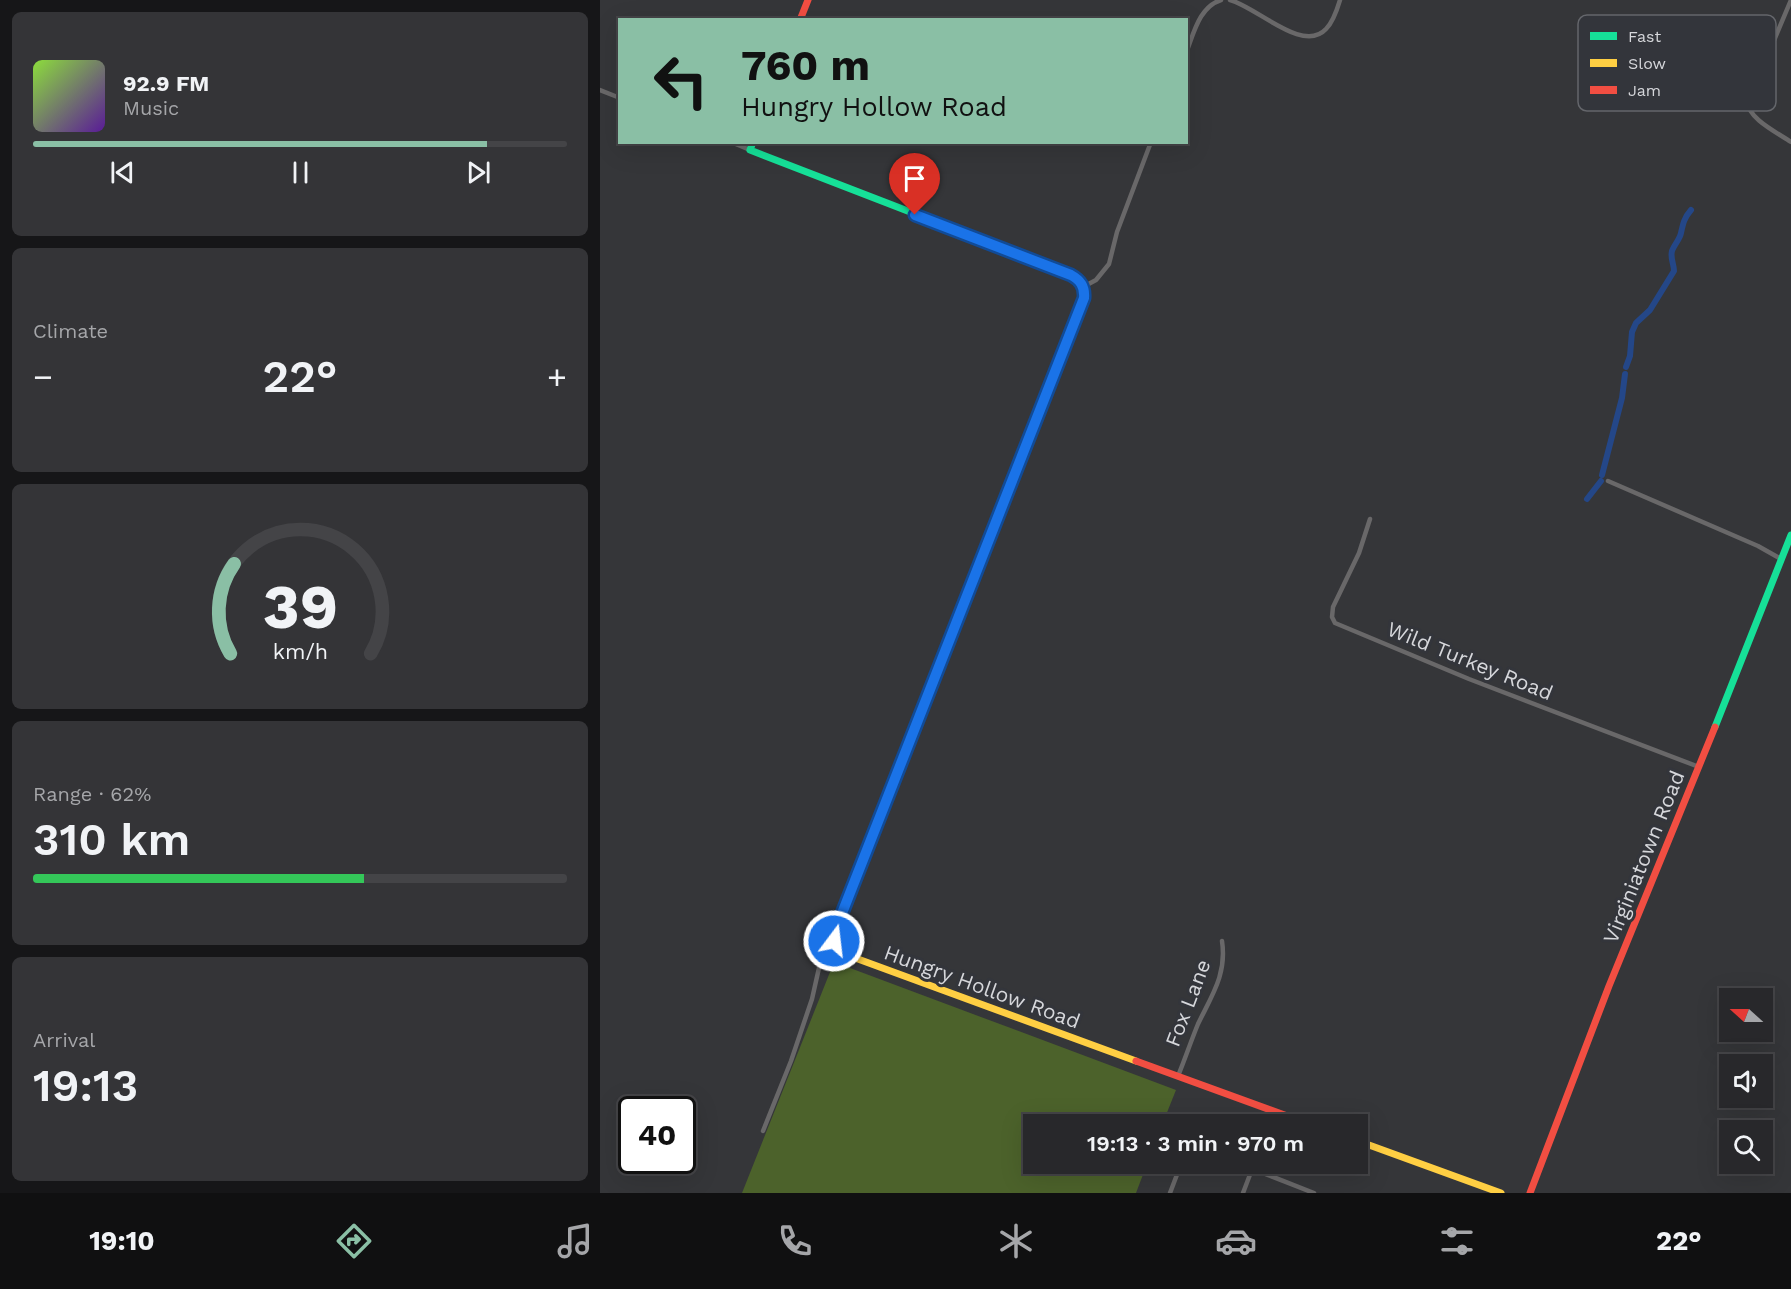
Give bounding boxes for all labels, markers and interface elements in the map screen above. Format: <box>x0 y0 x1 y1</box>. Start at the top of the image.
legend <box>1578 15 1776 111</box>
text: Fast <box>1628 27 1661 46</box>
text: 760 m <box>741 41 870 90</box>
icon: left <box>642 42 720 120</box>
text: Slow <box>1628 54 1666 73</box>
text: 92.9 FM <box>123 71 209 96</box>
text: Jam <box>1628 81 1661 100</box>
text: Hungry Hollow Road <box>741 91 1007 123</box>
text: Music <box>123 96 179 120</box>
pin <box>889 153 940 215</box>
icon: previous <box>106 156 139 189</box>
icon: pause <box>284 156 317 189</box>
icon: next <box>462 156 495 189</box>
icon: arrive <box>898 162 931 195</box>
text: Climate <box>33 319 108 343</box>
text: 22° <box>263 350 337 403</box>
text: − <box>33 357 53 396</box>
text: + <box>547 357 567 396</box>
text: 39 <box>262 570 338 643</box>
street label: Wild Turkey Road <box>1384 616 1557 705</box>
text: km/h <box>272 639 328 664</box>
street label: Virginiatown Road <box>1597 767 1690 947</box>
text: Range · 62% <box>33 782 151 806</box>
text: 310 km <box>33 813 190 866</box>
position arrow <box>802 909 866 973</box>
street label: Hungry Hollow Road <box>881 939 1084 1034</box>
street label: Fox Lane <box>1160 956 1216 1050</box>
north arrow <box>1719 988 1773 1042</box>
map controls <box>1719 988 1773 1174</box>
text: Arrival <box>33 1028 95 1052</box>
button: sound <box>1719 1054 1773 1108</box>
text: 19:13 <box>33 1059 138 1112</box>
speed limit sign: 40 <box>618 1096 696 1174</box>
button: search <box>1719 1120 1773 1174</box>
text: 19:13 · 3 min · 970 m <box>1087 1131 1304 1156</box>
icon: directions <box>333 1220 375 1262</box>
icon: music <box>554 1220 596 1262</box>
icon: phone <box>774 1220 816 1262</box>
icon: climate <box>995 1220 1037 1262</box>
icon: car <box>1215 1220 1257 1262</box>
icon: filters <box>1436 1220 1478 1262</box>
text: 19:10 <box>89 1225 155 1257</box>
text: 22° <box>1656 1225 1702 1257</box>

